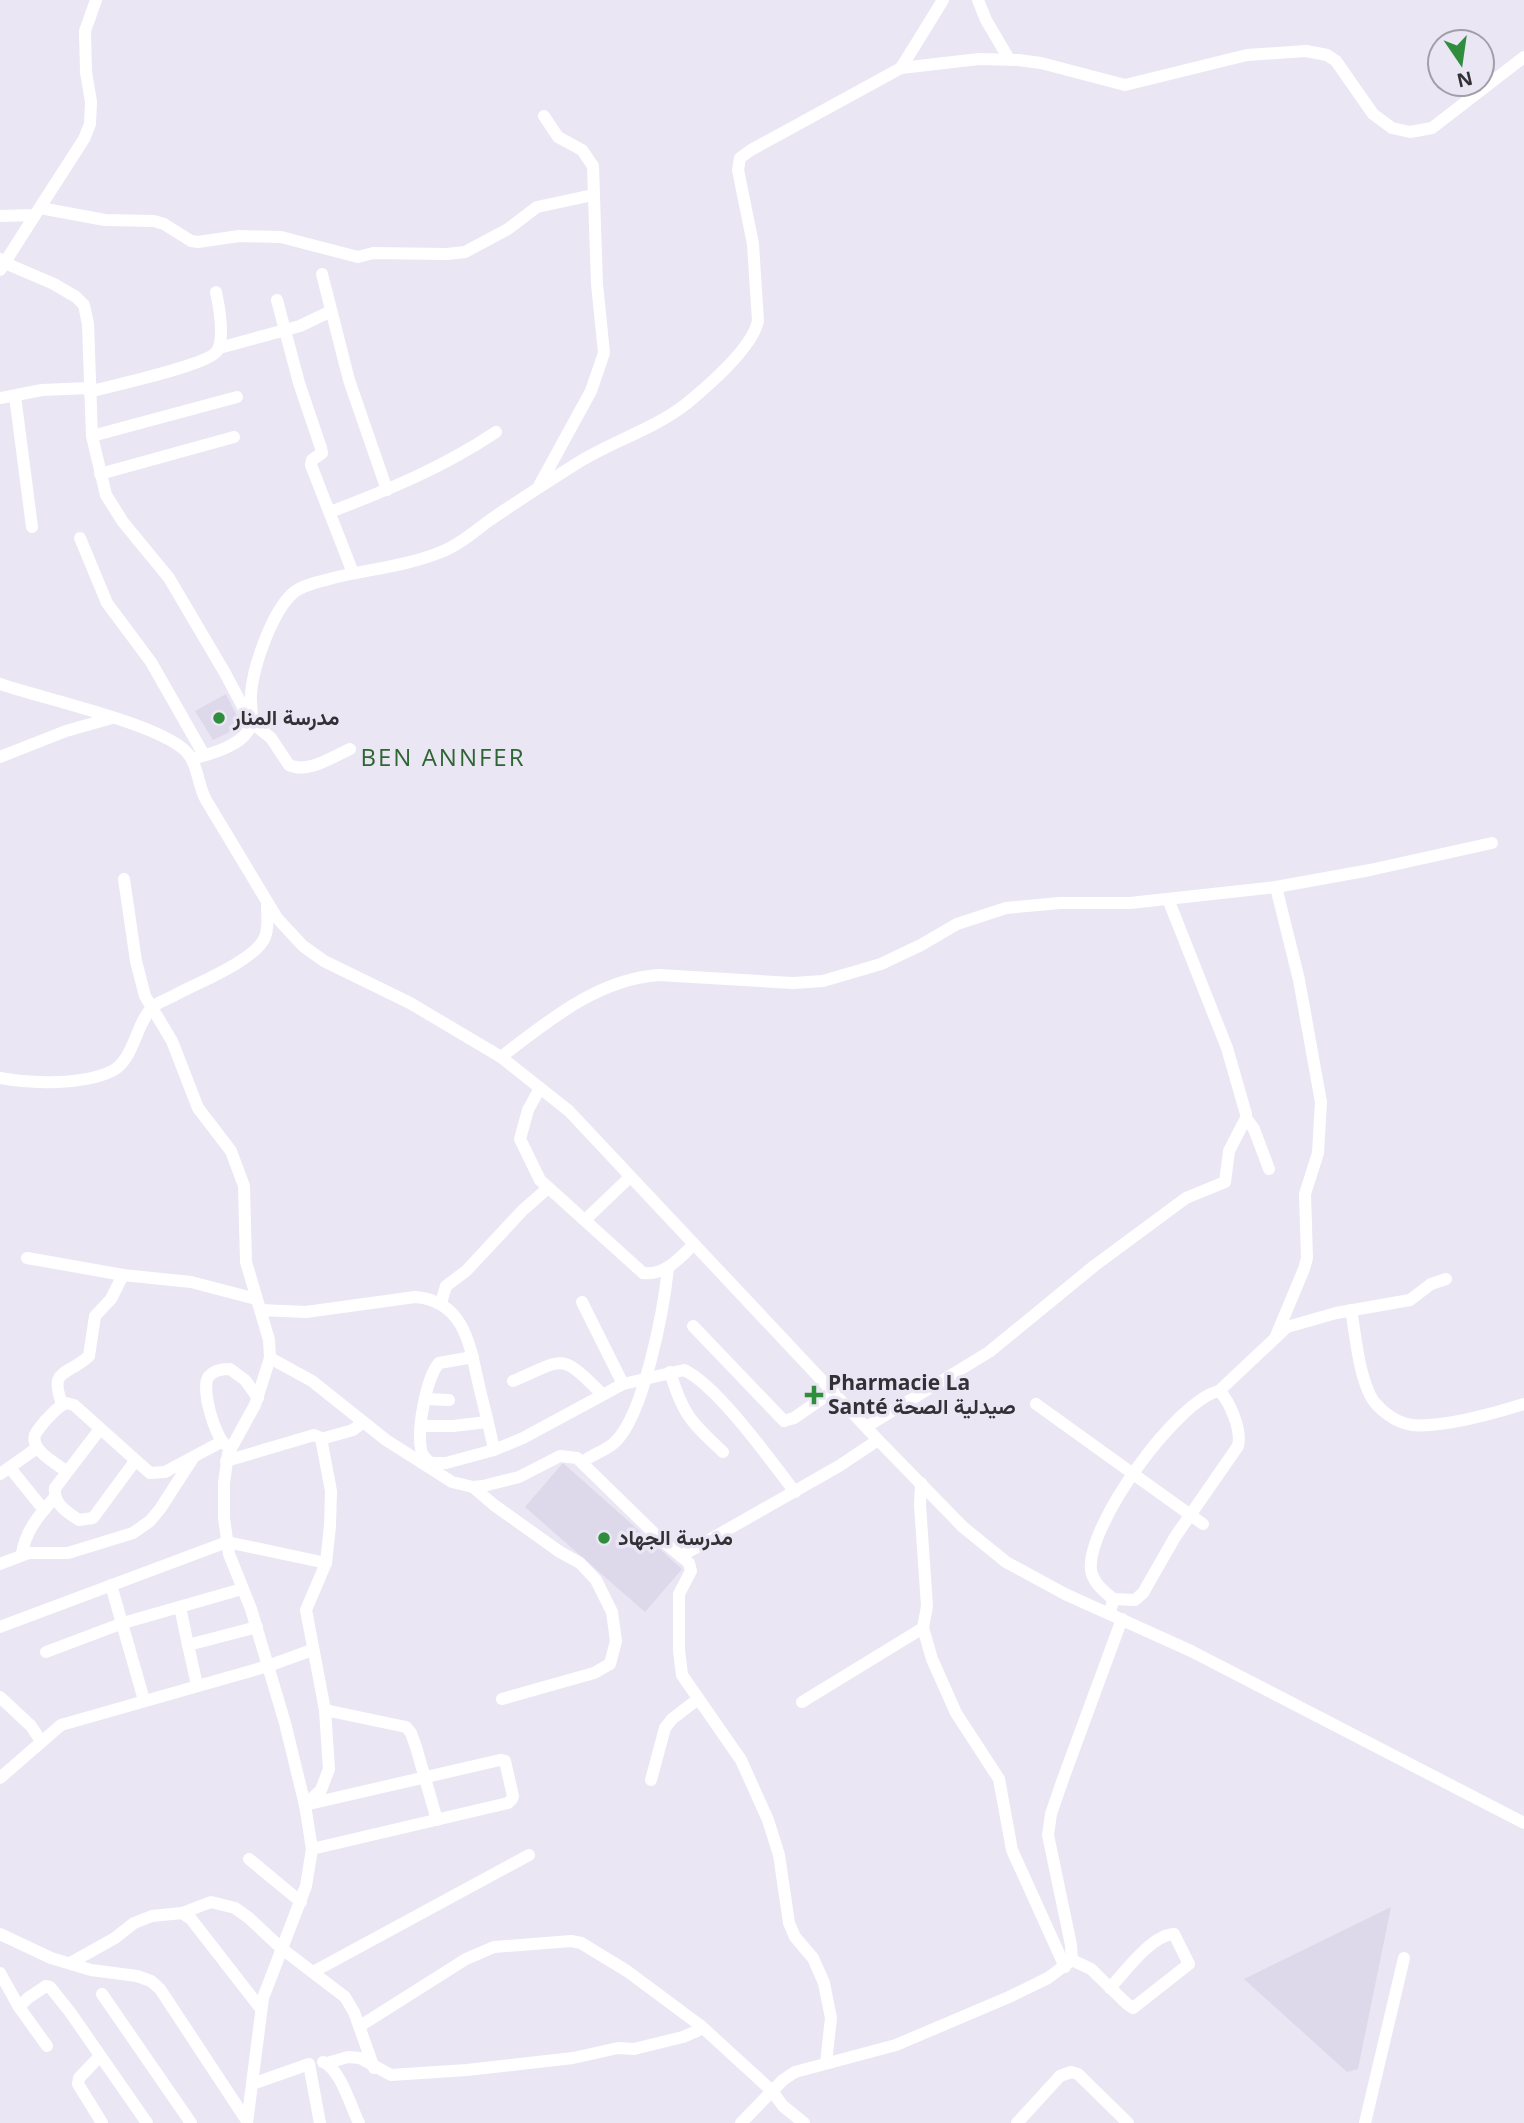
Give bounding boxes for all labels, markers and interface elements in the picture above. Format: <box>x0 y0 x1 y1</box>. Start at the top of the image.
north arrow <box>1426 28 1496 98</box>
text: N <box>1454 65 1475 94</box>
place label: مدرسة المنار <box>232 703 339 731</box>
marker: مدرسة المنار <box>211 710 227 726</box>
district label: BEN ANNFER <box>361 740 526 773</box>
place label: Pharmacie La Santé صيدلية الصحة <box>828 1368 1016 1420</box>
marker: Pharmacie La Santé صيدلية الصحة <box>806 1387 822 1403</box>
place label: مدرسة الجهاد <box>618 1523 733 1551</box>
marker: مدرسة الجهاد <box>596 1530 612 1546</box>

